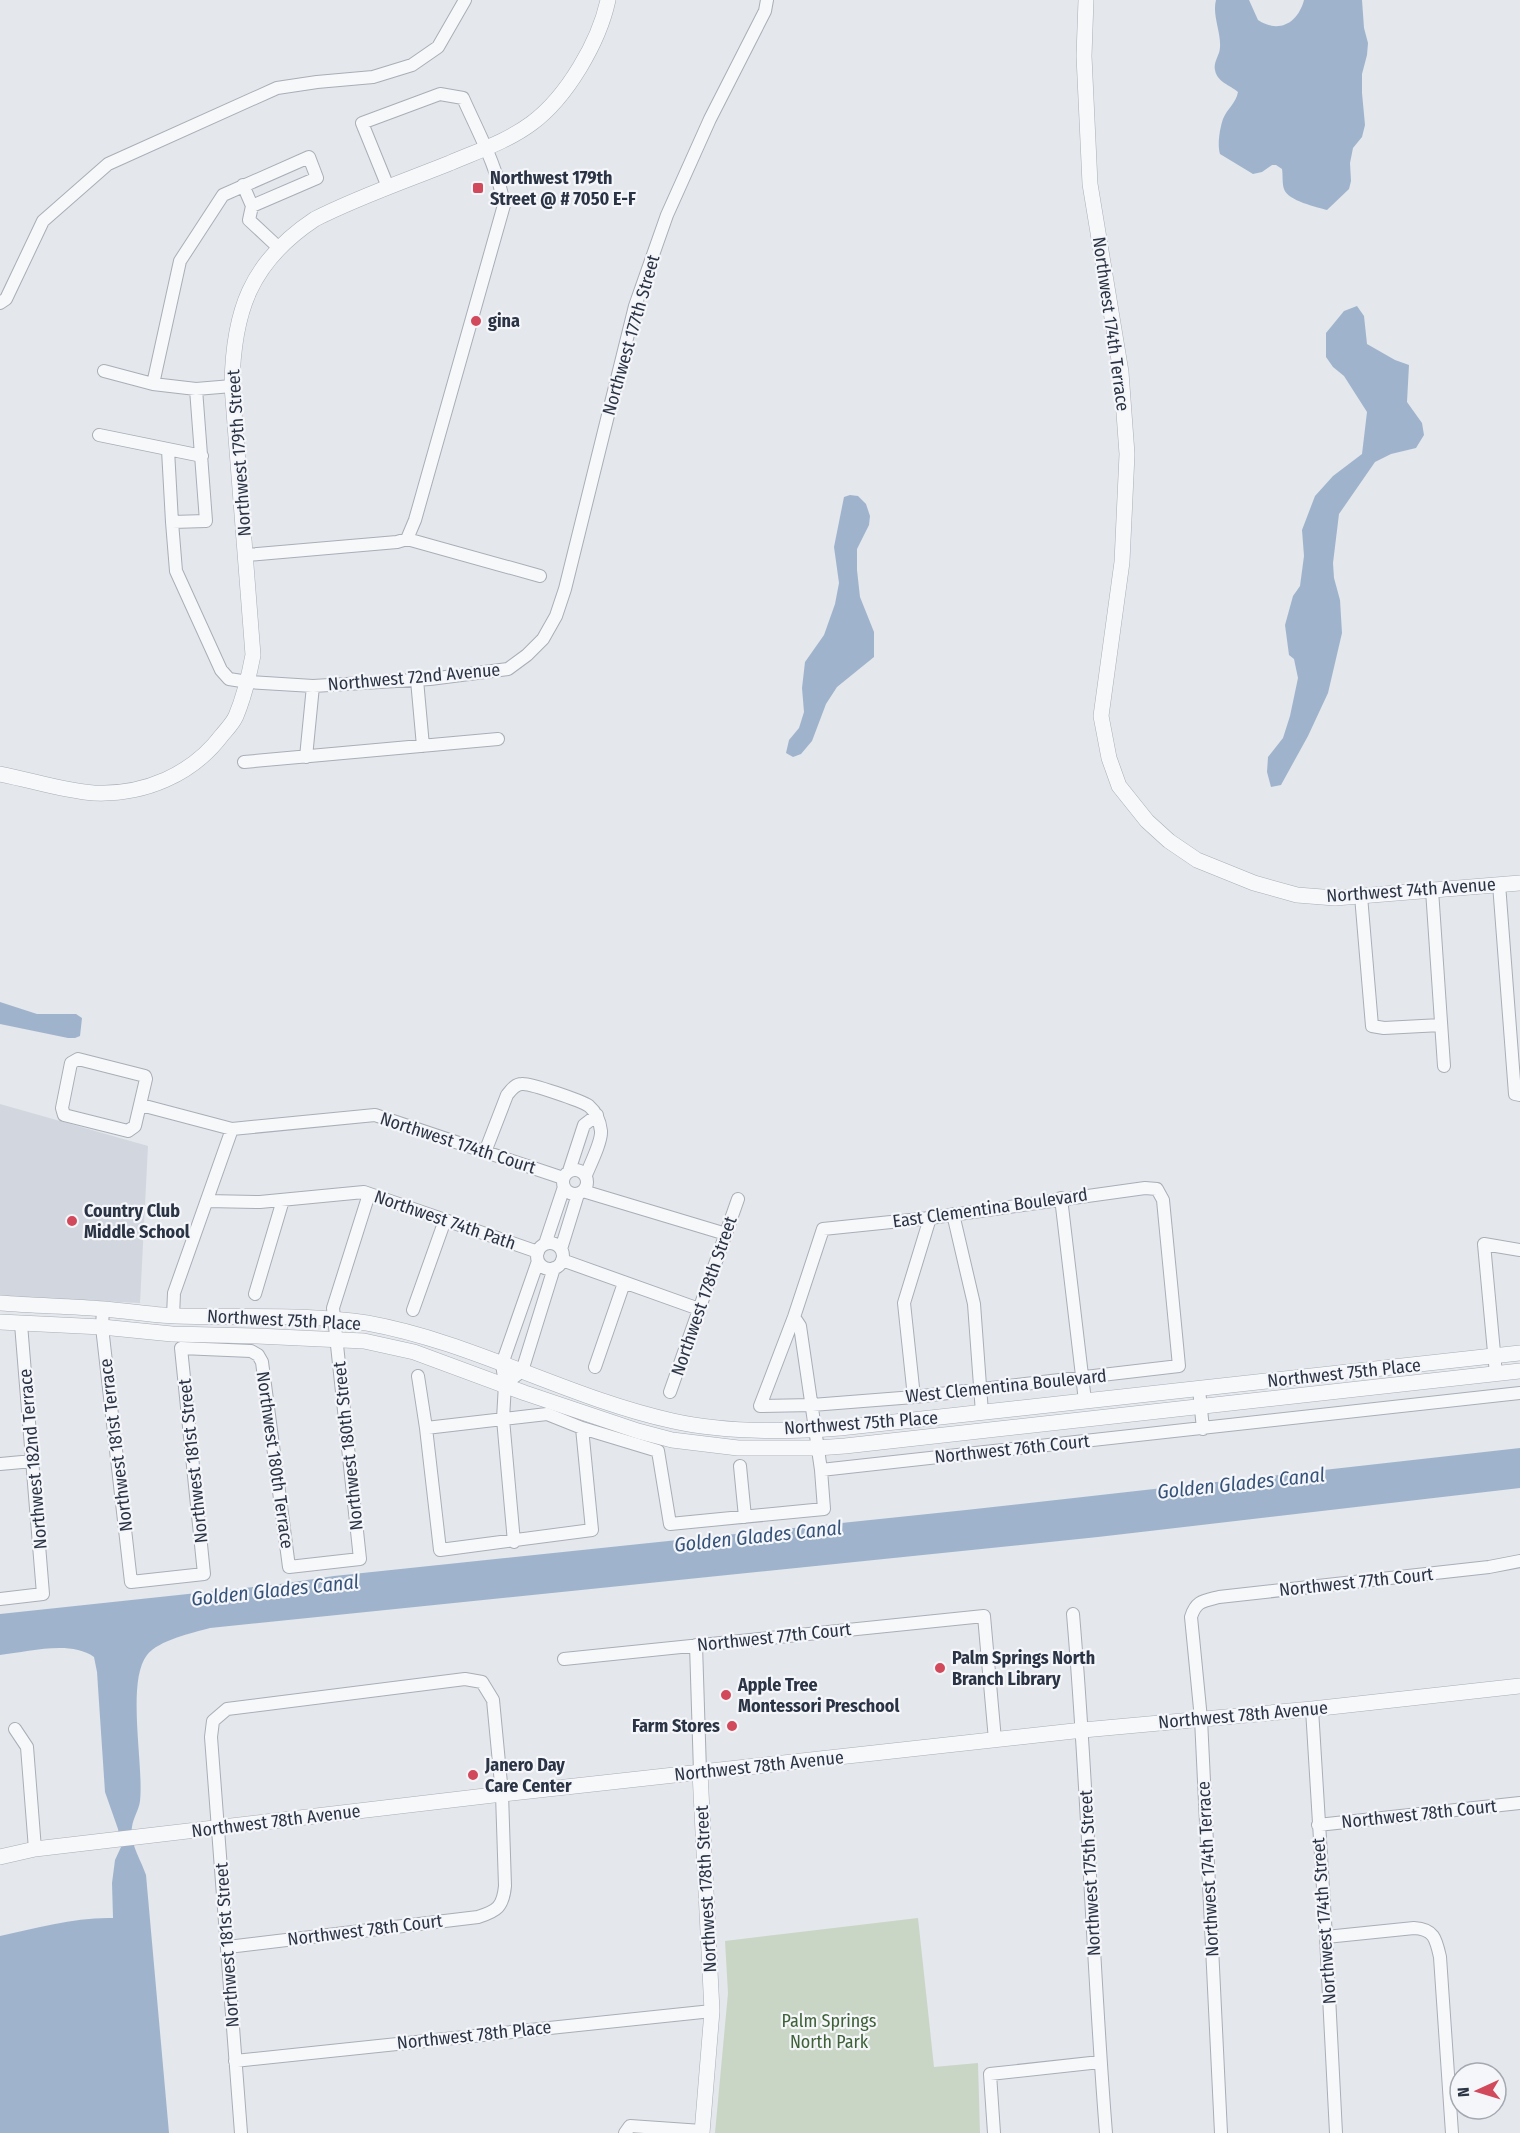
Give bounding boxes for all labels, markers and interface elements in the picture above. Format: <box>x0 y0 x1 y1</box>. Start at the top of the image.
place label: Northwest 179th Street @ # 7050 E-F <box>490 167 636 210</box>
marker: Northwest 179th Street @ # 7050 E-F <box>471 181 485 195</box>
street label: Northwest 174th Terrace <box>1088 235 1134 413</box>
street label: Northwest 177th Street <box>598 252 664 418</box>
place label: gina <box>488 310 520 332</box>
marker: gina <box>469 314 483 328</box>
street label: Northwest 179th Street <box>222 369 256 537</box>
street label: Northwest 72nd Avenue <box>327 658 501 695</box>
street label: Northwest 74th Avenue <box>1326 873 1496 907</box>
street label: Northwest 174th Court <box>377 1107 539 1179</box>
street label: East Clementina Boulevard <box>891 1183 1089 1233</box>
street label: Northwest 74th Path <box>371 1185 519 1255</box>
place label: Country Club Middle School <box>84 1200 190 1243</box>
street label: Northwest 178th Street <box>666 1213 742 1379</box>
marker: Country Club Middle School <box>65 1214 79 1228</box>
street label: Northwest 75th Place <box>206 1305 362 1335</box>
street label: Northwest 75th Place <box>1266 1354 1422 1392</box>
street label: Northwest 181st Terrace <box>94 1357 138 1533</box>
street label: Northwest 180th Street <box>328 1360 368 1532</box>
street label: West Clementina Boulevard <box>904 1365 1108 1407</box>
street label: Northwest 182nd Terrace <box>14 1368 52 1550</box>
street label: Northwest 180th Terrace <box>252 1370 298 1550</box>
street label: Northwest 181st Street <box>173 1378 213 1544</box>
street label: Northwest 75th Place <box>783 1407 939 1439</box>
street label: Northwest 76th Court <box>933 1430 1091 1468</box>
water label: Golden Glades Canal <box>1156 1462 1326 1504</box>
water label: Golden Glades Canal <box>673 1515 843 1557</box>
street label: Northwest 77th Court <box>1278 1563 1434 1601</box>
water label: Golden Glades Canal <box>190 1569 360 1611</box>
street label: Northwest 77th Court <box>696 1618 852 1656</box>
place label: Palm Springs North Branch Library <box>952 1647 1095 1690</box>
marker: Palm Springs North Branch Library <box>933 1661 947 1675</box>
place label: Apple Tree Montessori Preschool <box>737 1674 899 1717</box>
marker: Apple Tree Montessori Preschool <box>719 1688 733 1702</box>
street label: Northwest 78th Avenue <box>1157 1697 1329 1733</box>
place label: Farm Stores <box>632 1715 720 1737</box>
marker: Farm Stores <box>725 1719 739 1733</box>
street label: Northwest 78th Avenue <box>673 1746 845 1786</box>
place label: Janero Day Care Center <box>484 1754 572 1797</box>
marker: Janero Day Care Center <box>466 1768 480 1782</box>
street label: Northwest 174th Terrace <box>1192 1781 1224 1957</box>
street label: Northwest 175th Street <box>1075 1789 1105 1957</box>
street label: Northwest 78th Court <box>1340 1795 1498 1833</box>
street label: Northwest 78th Avenue <box>190 1800 362 1842</box>
street label: Northwest 178th Street <box>691 1805 721 1973</box>
street label: Northwest 174th Street <box>1307 1837 1341 2005</box>
street label: Northwest 181st Street <box>210 1862 244 2028</box>
street label: Northwest 78th Court <box>286 1910 444 1950</box>
park label: Palm Springs North Park <box>782 2010 877 2053</box>
street label: Northwest 78th Place <box>396 2016 552 2054</box>
north arrow <box>1448 2061 1508 2121</box>
text: N <box>1454 2087 1473 2097</box>

